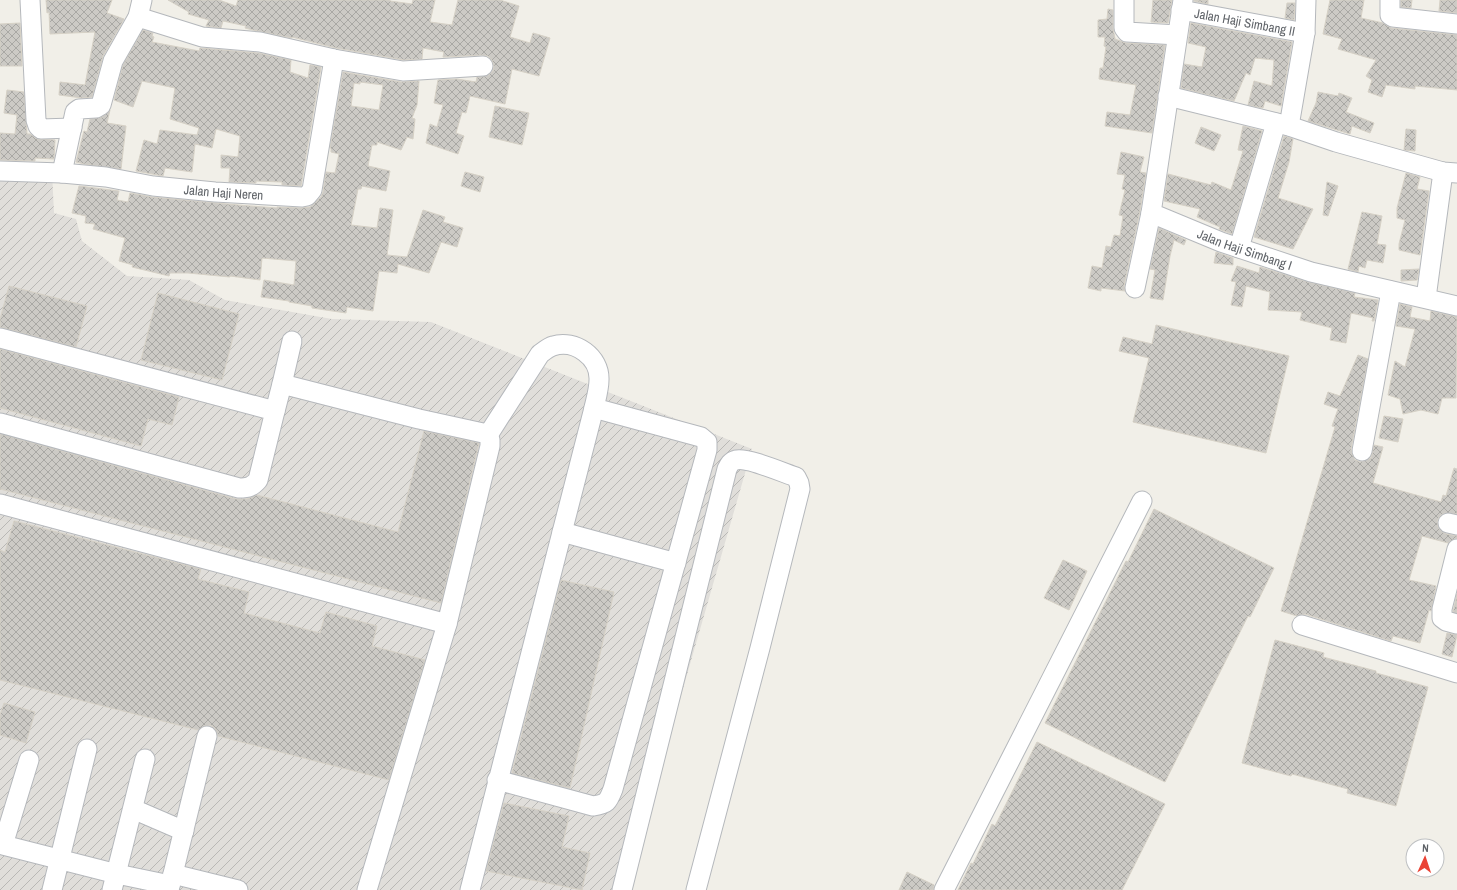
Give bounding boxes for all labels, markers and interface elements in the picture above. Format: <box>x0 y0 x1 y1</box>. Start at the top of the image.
street label: Jalan Haji Simbang II <box>1193 4 1297 40</box>
street label: Jalan Haji Neren <box>183 181 264 203</box>
street label: Jalan Haji Simbang I <box>1195 225 1294 274</box>
north arrow <box>1405 838 1445 878</box>
text: N <box>1422 841 1429 855</box>

